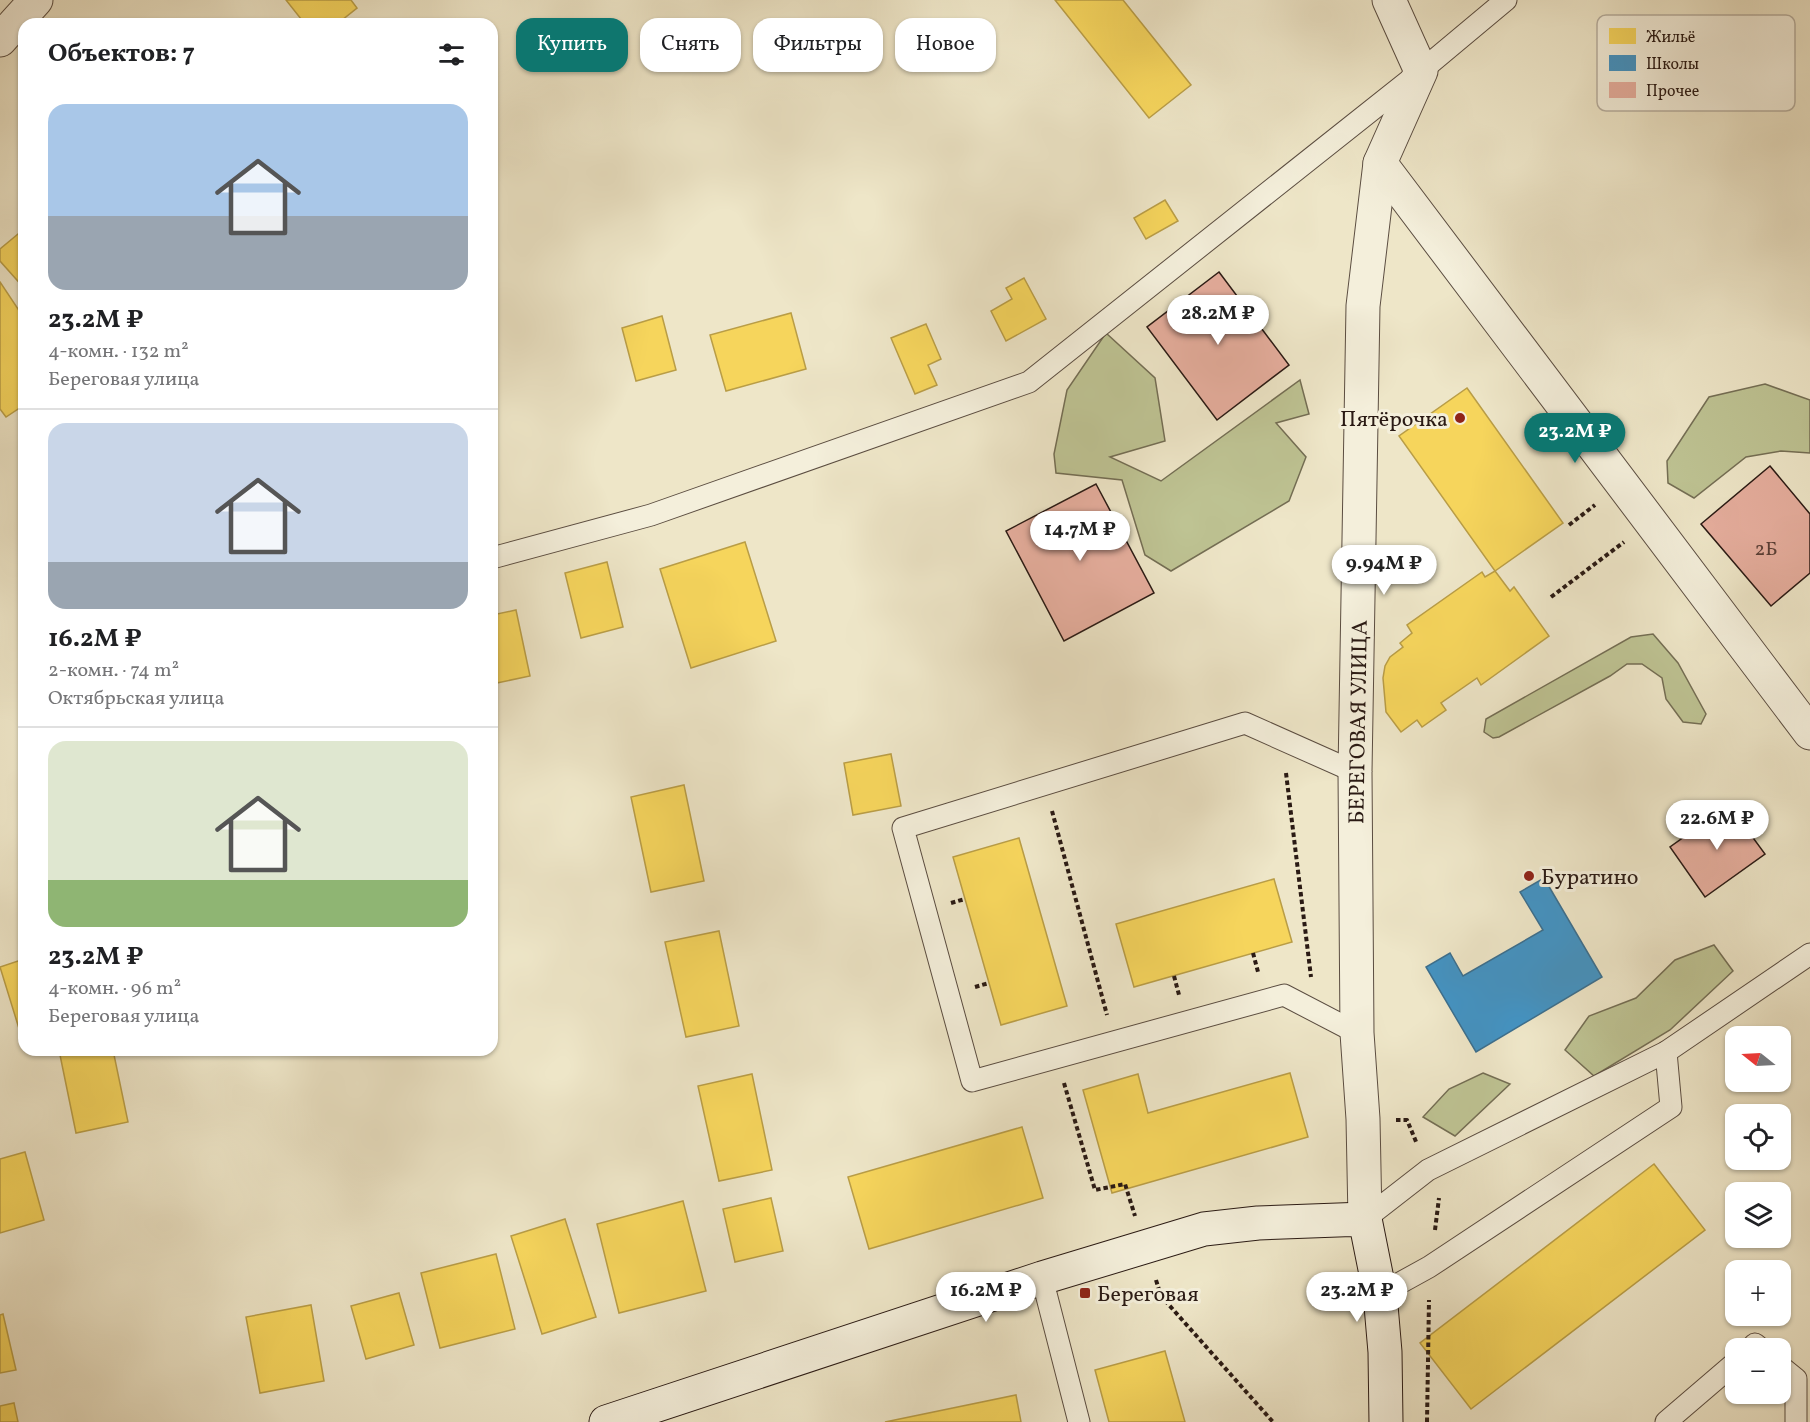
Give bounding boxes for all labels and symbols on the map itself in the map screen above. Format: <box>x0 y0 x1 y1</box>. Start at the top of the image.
legend <box>1597 15 1795 111</box>
text: Жильё <box>1646 27 1695 49</box>
text: Школы <box>1646 54 1699 76</box>
text: Прочее <box>1646 81 1699 103</box>
pin: 28.2M ₽ <box>1163 295 1273 346</box>
place label: Пятёрочка <box>1340 405 1448 436</box>
marker: Пятёрочка <box>1453 411 1467 425</box>
pin: 23.2M ₽ <box>1520 413 1630 464</box>
pin: 14.7M ₽ <box>1025 511 1135 562</box>
house number: 2Б <box>1754 536 1778 564</box>
pin: 9.94M ₽ <box>1329 545 1439 596</box>
street label: БЕРЕГОВАЯ УЛИЦА <box>1342 620 1377 824</box>
pin: 22.6M ₽ <box>1662 800 1772 851</box>
place label: Буратино <box>1541 863 1639 894</box>
marker: Буратино <box>1522 869 1536 883</box>
north arrow <box>1725 1026 1791 1092</box>
pin: 16.2M ₽ <box>931 1272 1041 1323</box>
pin: 23.2M ₽ <box>1302 1272 1412 1323</box>
place label: Береговая <box>1097 1280 1199 1311</box>
marker: Береговая <box>1078 1286 1092 1300</box>

